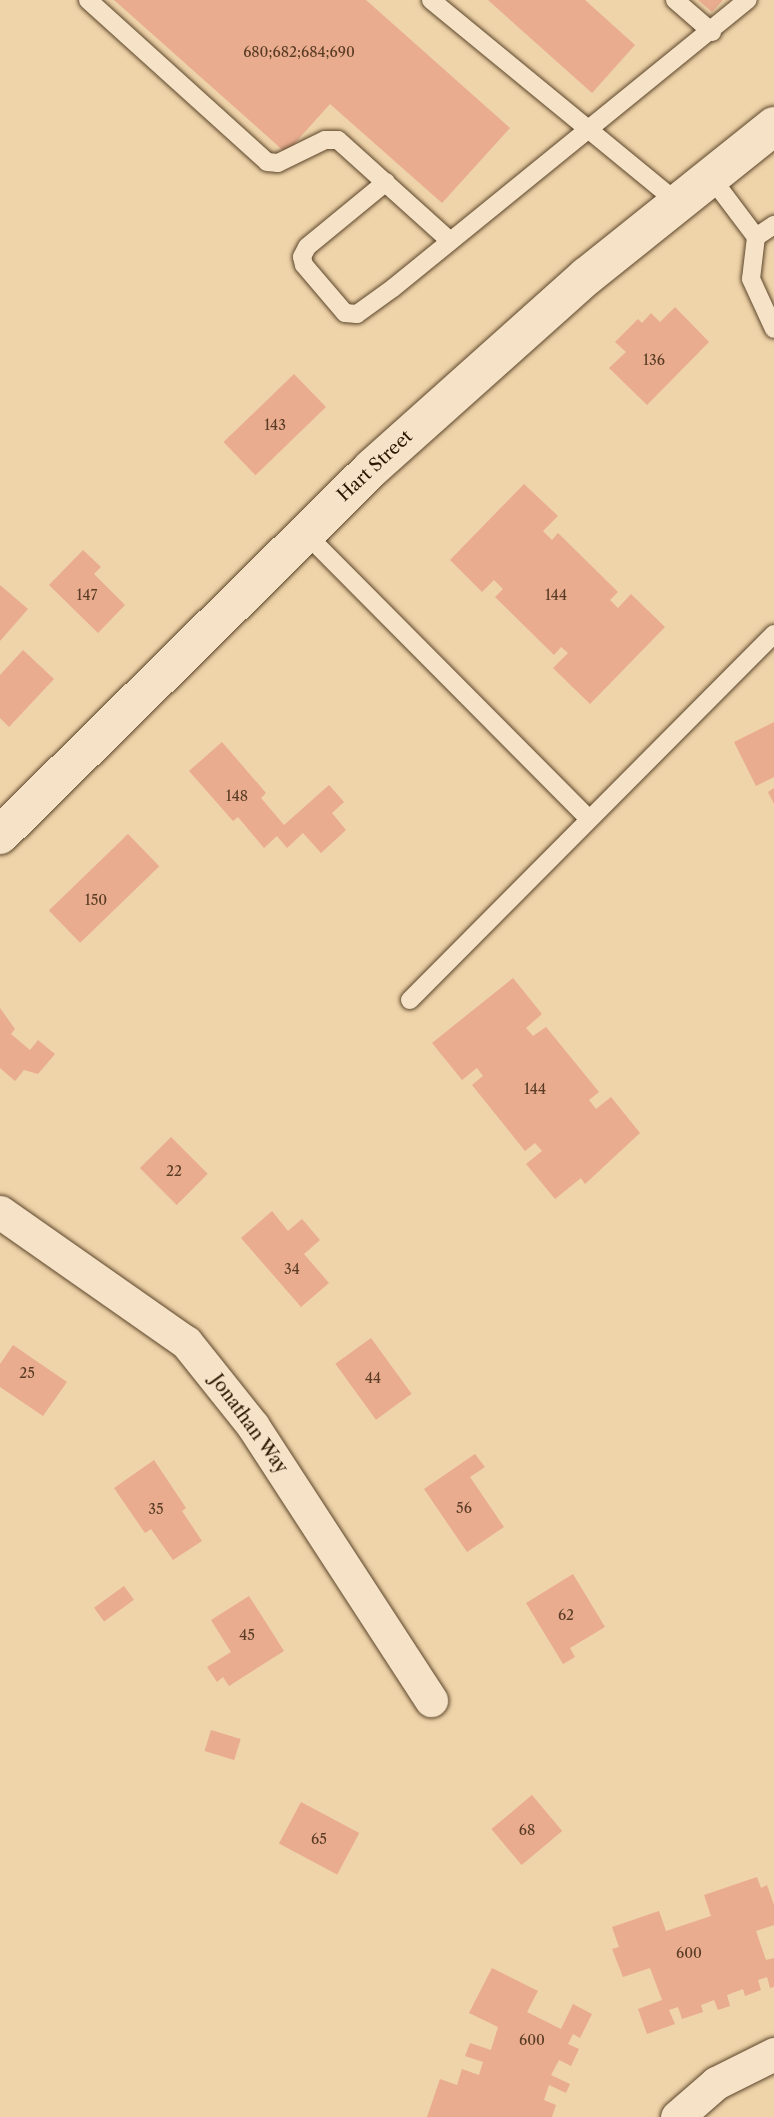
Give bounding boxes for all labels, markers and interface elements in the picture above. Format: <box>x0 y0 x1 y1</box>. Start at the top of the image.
house number: 680;682;684;690 <box>243 44 355 60</box>
house number: 136 <box>643 352 665 368</box>
house number: 143 <box>264 417 286 433</box>
street label: Hart Street <box>333 426 417 506</box>
house number: 147 <box>77 587 97 603</box>
house number: 144 <box>545 587 567 603</box>
house number: 148 <box>226 788 248 804</box>
house number: 150 <box>85 892 107 908</box>
house number: 144 <box>524 1081 546 1097</box>
house number: 22 <box>166 1163 182 1179</box>
house number: 34 <box>284 1261 300 1277</box>
house number: 25 <box>19 1365 35 1381</box>
street label: Jonathan Way <box>205 1370 293 1478</box>
house number: 44 <box>365 1370 381 1386</box>
house number: 56 <box>456 1500 472 1516</box>
house number: 35 <box>148 1501 164 1517</box>
house number: 62 <box>558 1607 574 1623</box>
house number: 45 <box>239 1627 255 1643</box>
house number: 68 <box>519 1822 535 1838</box>
house number: 65 <box>311 1831 327 1847</box>
house number: 600 <box>676 1945 702 1961</box>
house number: 600 <box>519 2032 545 2048</box>

